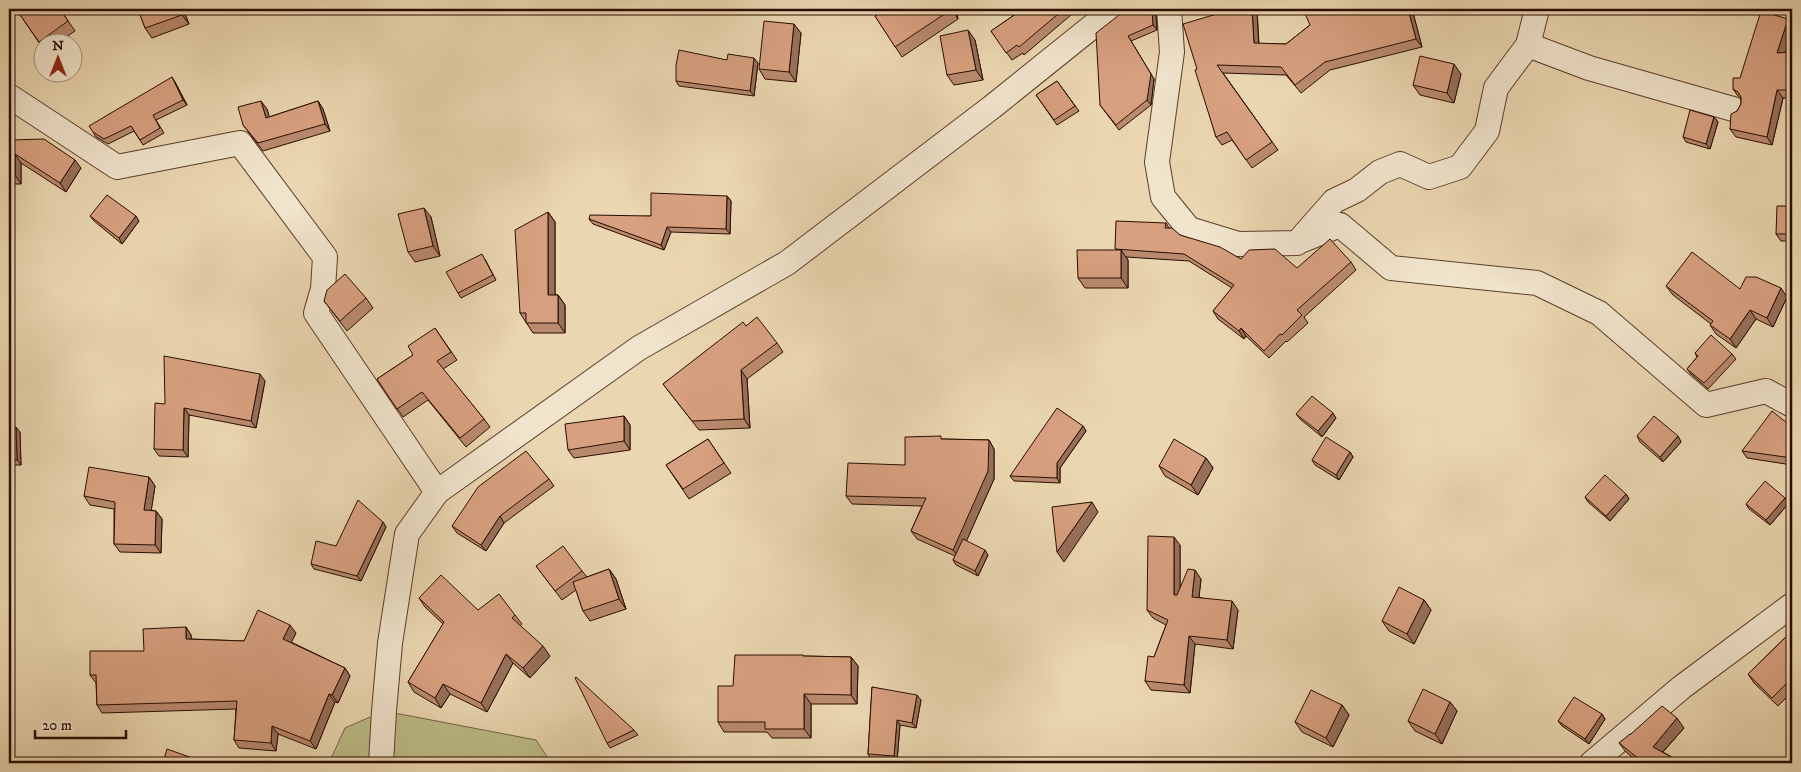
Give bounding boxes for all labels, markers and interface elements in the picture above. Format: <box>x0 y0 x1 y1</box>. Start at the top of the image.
north arrow <box>32 32 82 82</box>
text: N <box>52 37 64 55</box>
scale bar <box>35 707 126 739</box>
text: 20 m <box>42 716 72 735</box>

